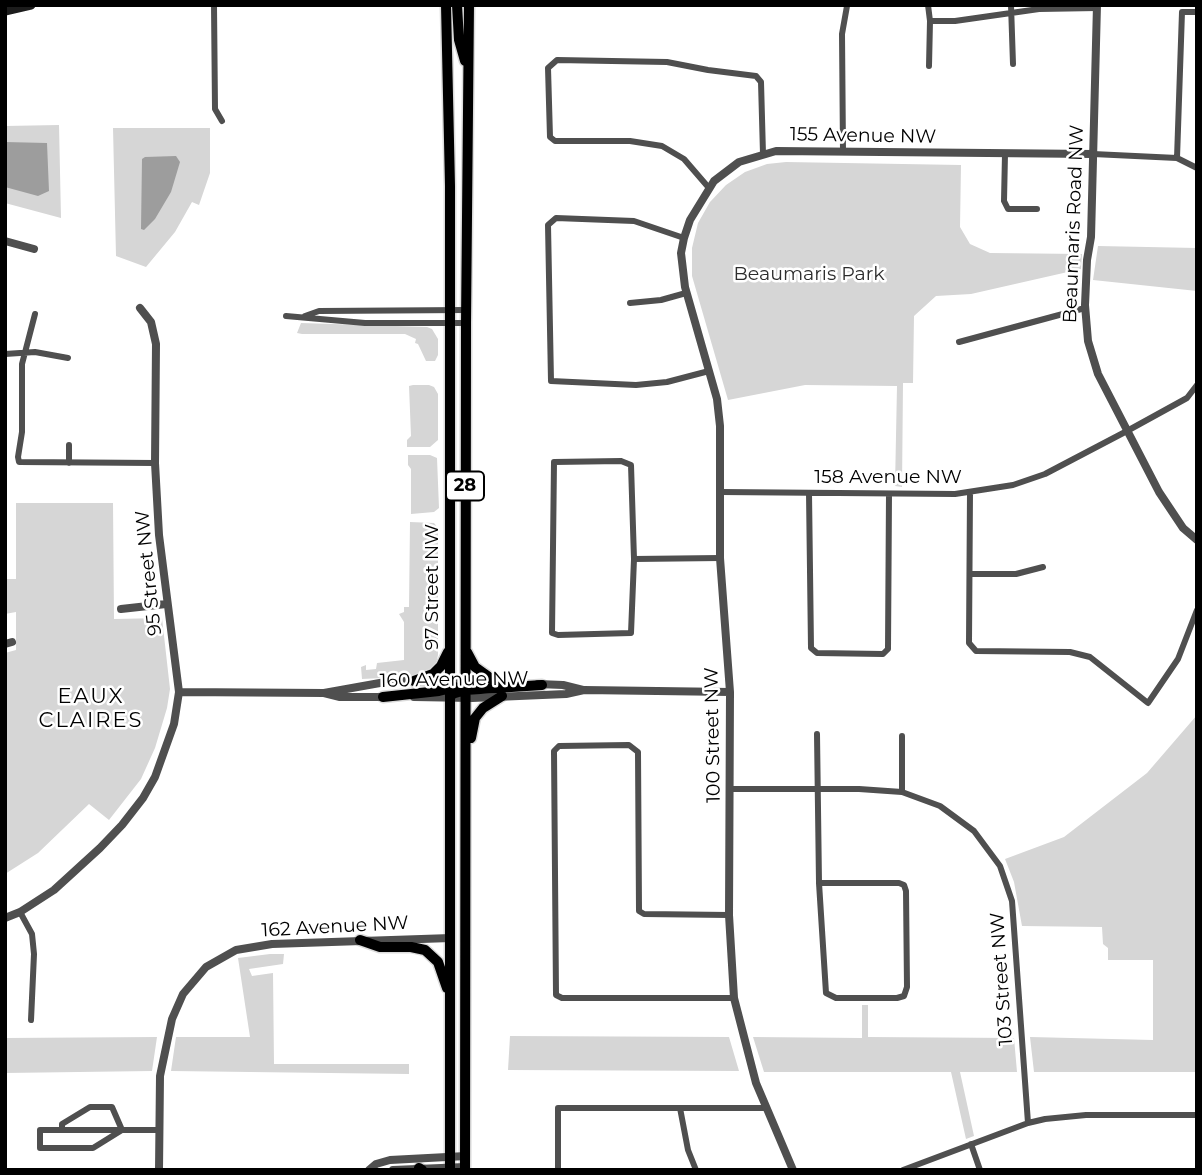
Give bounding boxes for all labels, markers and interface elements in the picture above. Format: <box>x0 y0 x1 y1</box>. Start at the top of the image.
street label: 155 Avenue NW <box>790 123 936 149</box>
street label: Beaumaris Road NW <box>1059 124 1089 324</box>
park label: Beaumaris Park <box>733 263 885 285</box>
street label: 158 Avenue NW <box>814 466 962 488</box>
road number: 28 <box>446 472 484 500</box>
street label: 95 Street NW <box>131 509 167 637</box>
street label: 97 Street NW <box>421 524 443 650</box>
street label: 160 Avenue NW <box>379 667 529 693</box>
street label: 100 Street NW <box>700 667 726 803</box>
district label: EAUX CLAIRES <box>39 684 143 734</box>
street label: 162 Avenue NW <box>261 912 409 942</box>
street label: 103 Street NW <box>986 912 1018 1046</box>

